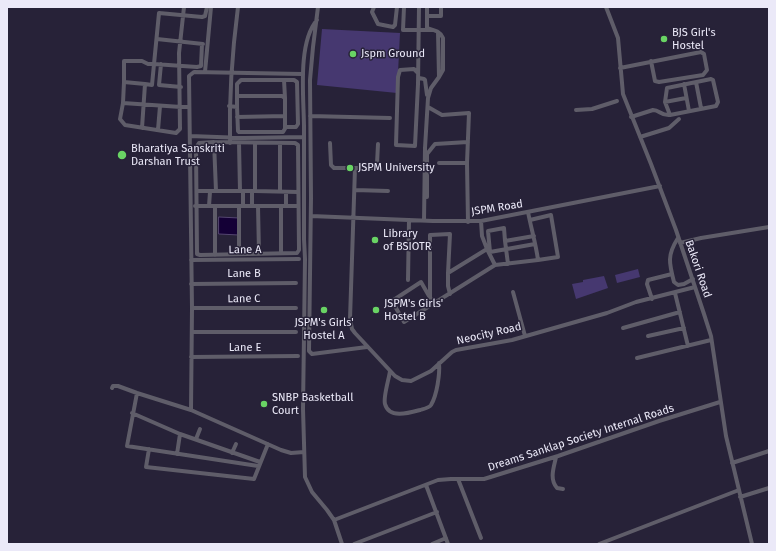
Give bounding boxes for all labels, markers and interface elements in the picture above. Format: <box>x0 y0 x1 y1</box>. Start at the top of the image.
place label: BJS Girl's Hostel <box>672 26 716 52</box>
marker: BJS Girl's Hostel <box>659 34 669 44</box>
place label: Jspm Ground <box>361 47 425 61</box>
marker: Jspm Ground <box>348 49 358 59</box>
place label: Bharatiya Sanskriti Darshan Trust <box>131 142 225 168</box>
marker: Bharatiya Sanskriti Darshan Trust <box>116 149 128 161</box>
place label: JSPM University <box>358 161 435 175</box>
marker: JSPM University <box>345 163 355 173</box>
street label: JSPM Road <box>470 197 524 219</box>
place label: Library of BSIOTR <box>383 227 431 253</box>
marker: Library of BSIOTR <box>370 235 380 245</box>
street label: Bakori Road <box>682 238 714 300</box>
street label: Lane A <box>228 243 262 257</box>
street label: Lane B <box>227 267 261 281</box>
street label: Lane C <box>227 292 261 306</box>
place label: JSPM's Girls' Hostel B <box>384 297 443 323</box>
marker: JSPM's Girls' Hostel A <box>319 305 329 315</box>
marker: JSPM's Girls' Hostel B <box>371 305 381 315</box>
place label: JSPM's Girls' Hostel A <box>294 316 354 342</box>
street label: Neocity Road <box>455 320 523 348</box>
street label: Lane E <box>229 341 261 355</box>
place label: SNBP Basketball Court <box>272 391 353 417</box>
marker: SNBP Basketball Court <box>259 399 269 409</box>
street label: Dreams Sanklap Society Internal Roads <box>486 402 676 474</box>

